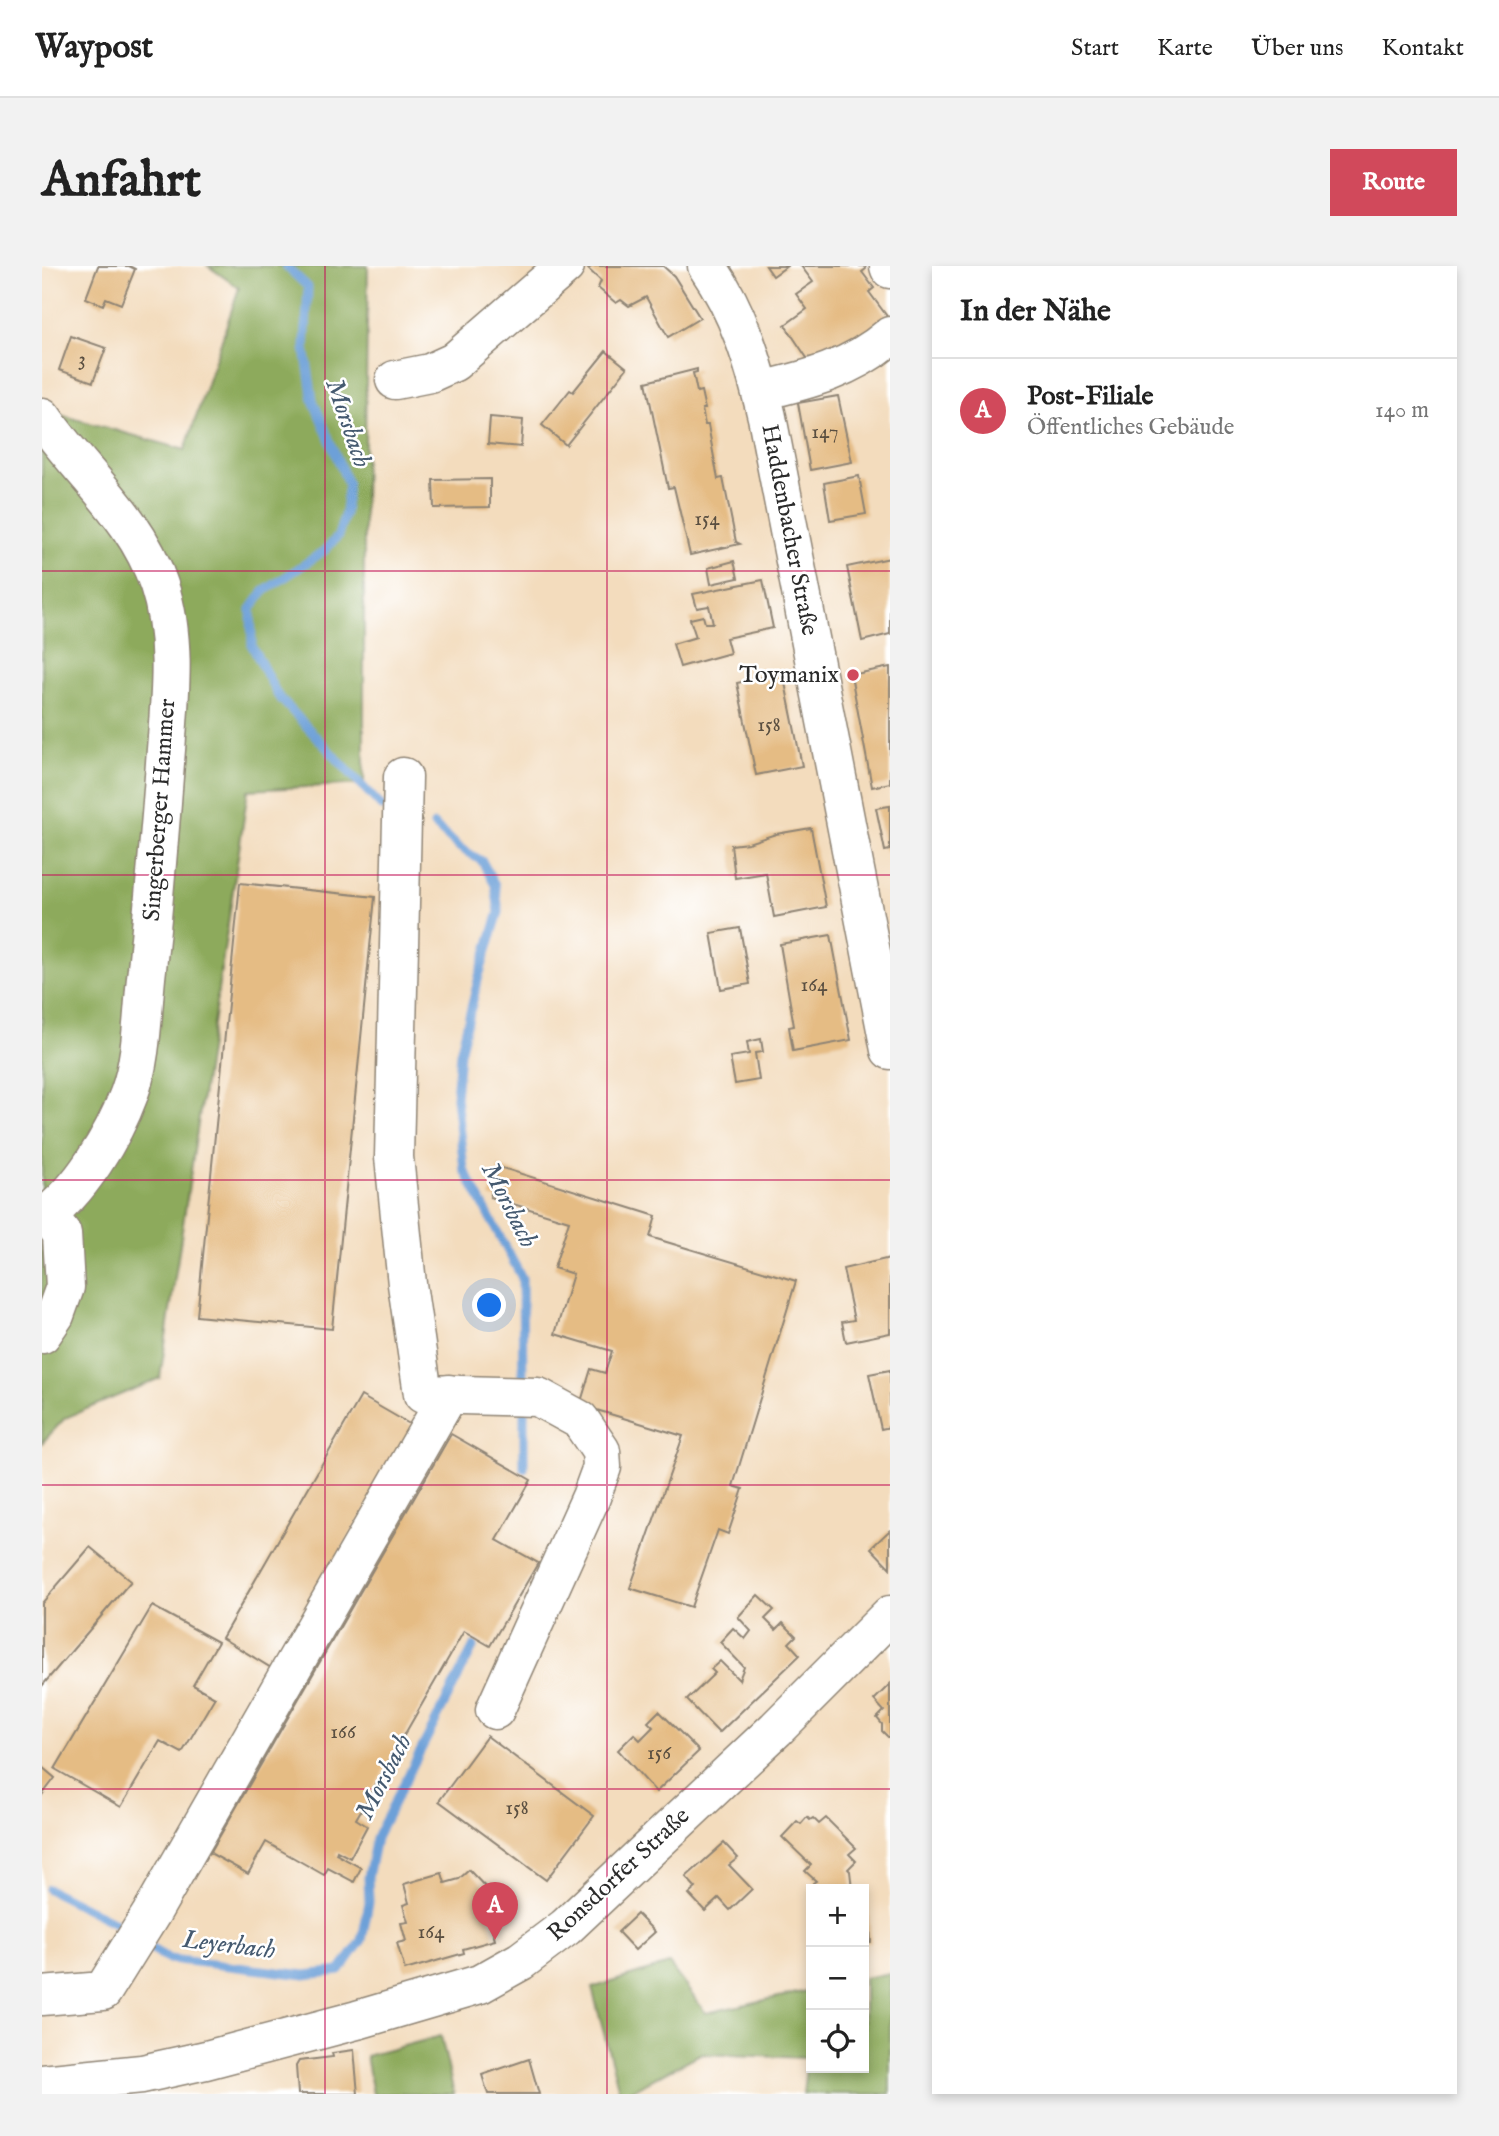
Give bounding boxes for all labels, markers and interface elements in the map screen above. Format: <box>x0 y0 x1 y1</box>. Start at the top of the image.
text: Waypost <box>35 27 153 69</box>
text: Start <box>1071 33 1119 64</box>
text: Karte <box>1157 33 1213 64</box>
text: Über uns <box>1251 33 1343 64</box>
text: Kontakt <box>1381 33 1464 64</box>
button: Route <box>1330 149 1457 216</box>
text: Anfahrt <box>42 151 201 213</box>
text: In der Nähe <box>960 293 1111 331</box>
house number: 3 <box>78 346 86 373</box>
water label: Morsbach <box>317 374 379 472</box>
text: Post-Filiale <box>1027 380 1153 413</box>
text: A <box>975 396 991 425</box>
text: 140 m <box>1375 396 1429 425</box>
text: Öffentliches Gebäude <box>1027 413 1234 442</box>
house number: 147 <box>811 419 839 446</box>
street label: Haddenbacher Straße <box>753 422 825 638</box>
house number: 154 <box>694 506 721 533</box>
place label: Toymanix <box>739 660 839 691</box>
marker: Toymanix <box>845 667 861 683</box>
street label: Singerberger Hammer <box>137 698 183 922</box>
house number: 158 <box>757 712 781 739</box>
house number: 164 <box>801 972 828 999</box>
water label: Morsbach <box>473 1157 545 1253</box>
your location <box>472 1288 506 1322</box>
house number: 166 <box>330 1719 357 1746</box>
water label: Morsbach <box>348 1729 420 1825</box>
house number: 156 <box>647 1740 672 1767</box>
house number: 158 <box>505 1795 529 1822</box>
street label: Ronsdorfer Straße <box>541 1801 697 1949</box>
pin: A <box>472 1882 518 1940</box>
map controls <box>806 1884 869 2073</box>
button: + <box>806 1884 869 1947</box>
house number: 164 <box>418 1919 445 1946</box>
water label: Leyerbach <box>180 1923 277 1967</box>
button: − <box>806 1947 869 2010</box>
button: locate <box>806 2010 869 2073</box>

